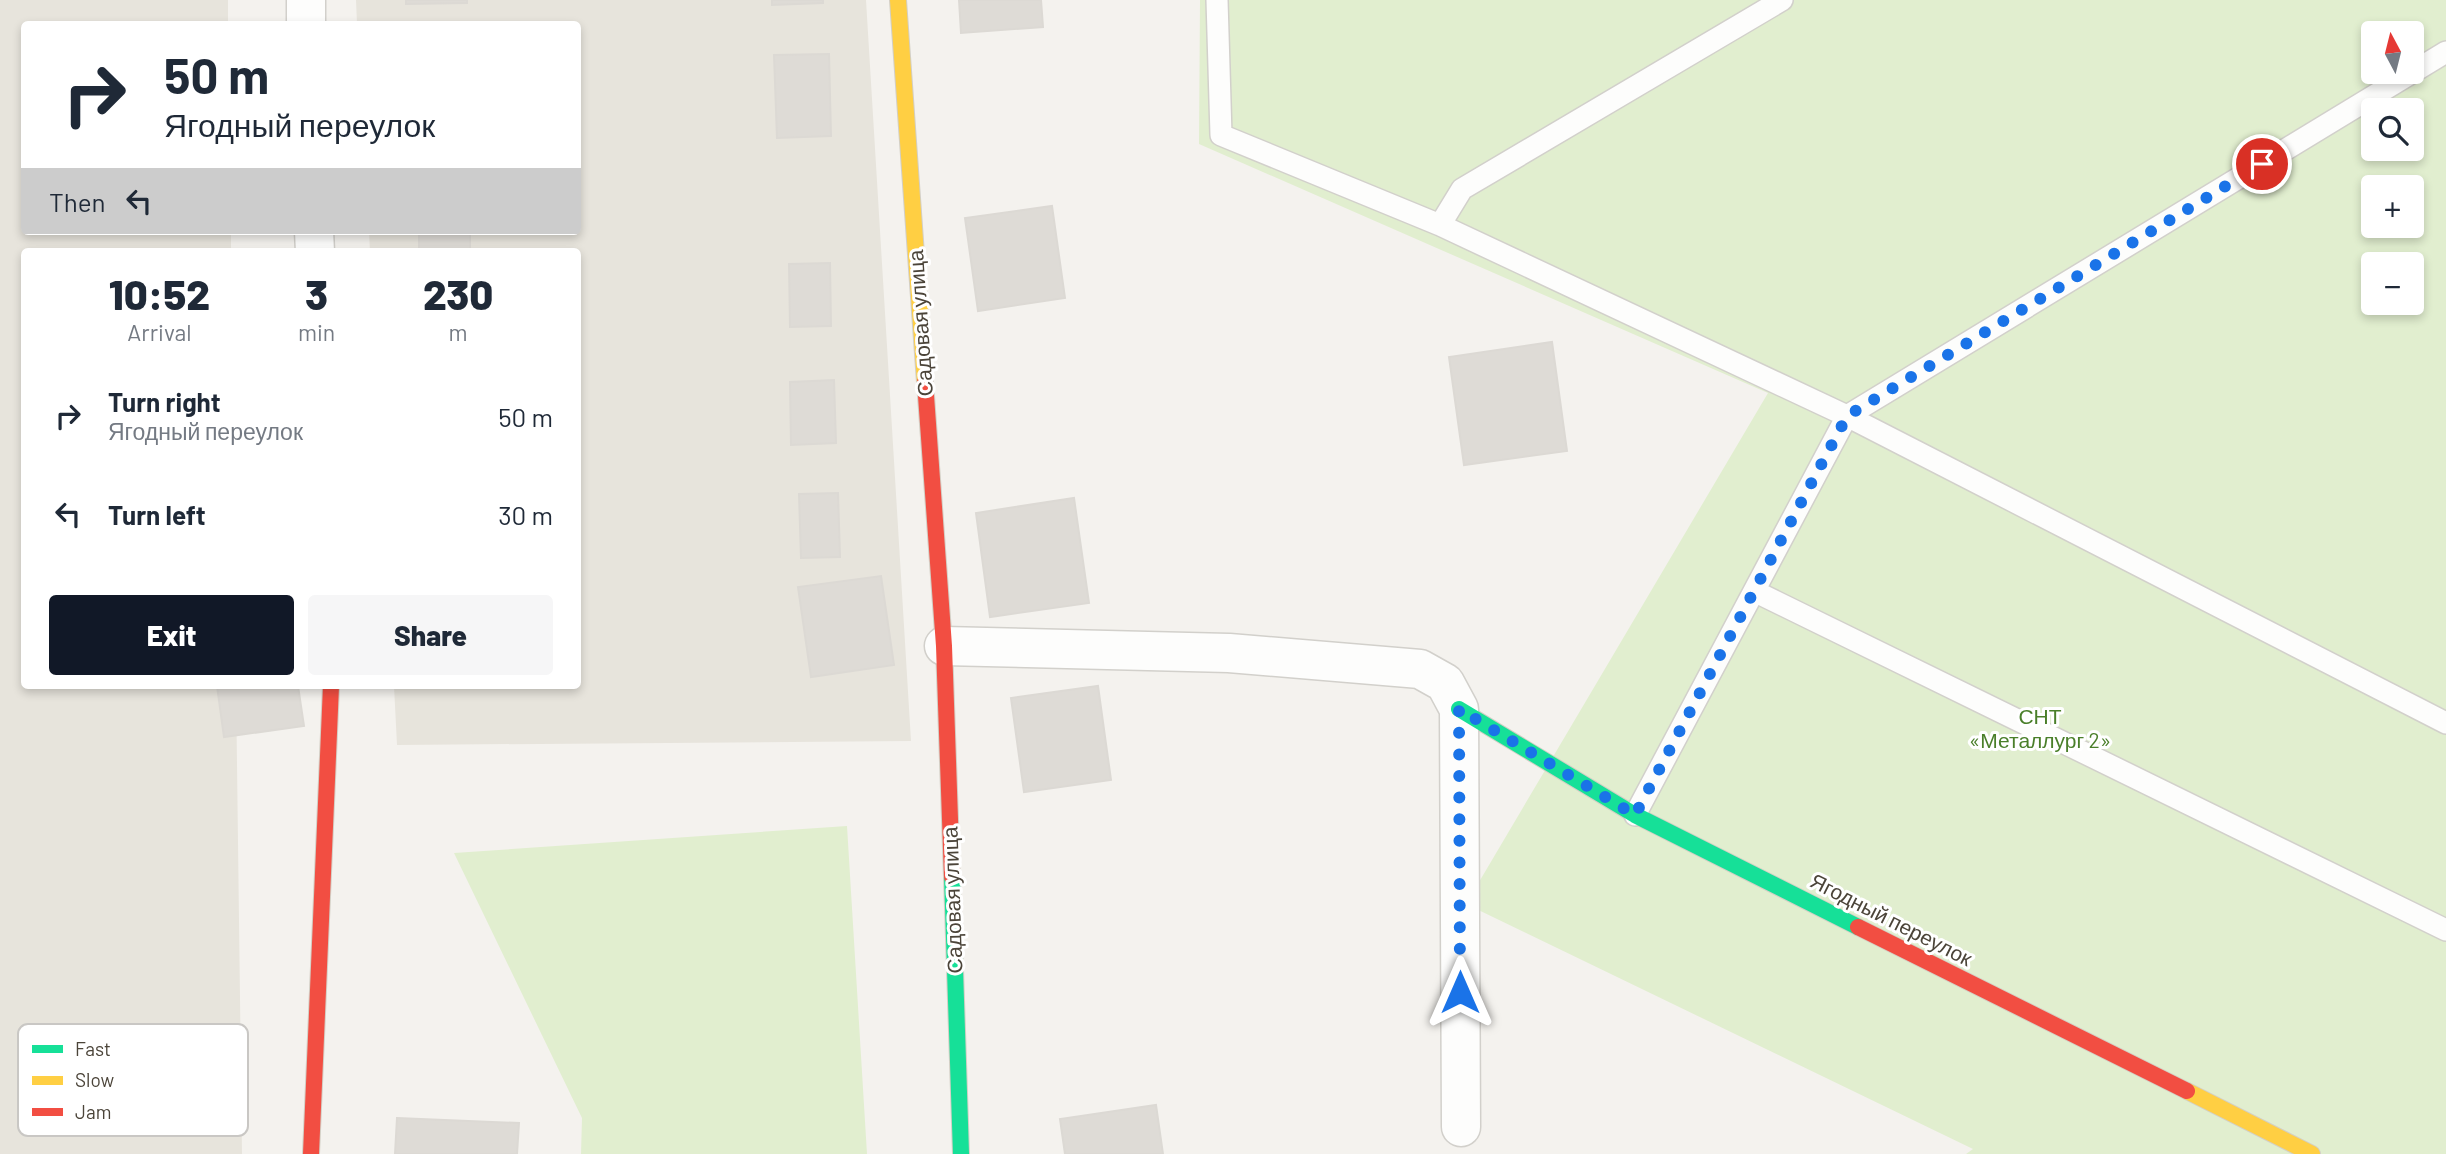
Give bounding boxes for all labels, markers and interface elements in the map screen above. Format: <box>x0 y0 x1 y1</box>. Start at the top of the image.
north arrow <box>2361 21 2424 84</box>
map controls <box>2361 21 2424 315</box>
text: 50 m <box>164 45 269 104</box>
icon: right <box>49 49 140 140</box>
button: search <box>2361 98 2424 161</box>
text: Ягодный переулок <box>164 105 435 143</box>
pin <box>2232 134 2292 194</box>
icon: arrive <box>2243 145 2281 183</box>
button: + <box>2361 175 2424 238</box>
icon: left <box>120 182 158 220</box>
text: Then <box>49 186 106 217</box>
street label: Садовая улица <box>902 249 937 397</box>
button: − <box>2361 252 2424 315</box>
text: 10:52 <box>109 268 210 318</box>
text: 3 <box>305 268 328 318</box>
text: 230 <box>423 268 493 318</box>
text: Arrival <box>127 318 192 346</box>
text: min <box>298 318 335 346</box>
text: m <box>449 318 468 346</box>
text: Turn right <box>108 386 221 417</box>
icon: right <box>49 397 87 435</box>
text: 50 m <box>498 401 553 432</box>
text: Ягодный переулок <box>108 417 303 445</box>
icon: left <box>49 495 87 533</box>
text: Turn left <box>108 499 206 530</box>
text: 30 m <box>498 499 553 530</box>
button: Exit <box>49 595 294 675</box>
button: Share <box>308 595 553 675</box>
park label: СНТ «Металлург 2» <box>1969 703 2111 752</box>
street label: Садовая улица <box>936 826 967 974</box>
street label: Ягодный переулок <box>1807 867 1977 971</box>
position arrow <box>1423 955 1497 1029</box>
legend <box>18 1024 248 1136</box>
text: Fast <box>75 1037 111 1060</box>
text: Slow <box>75 1068 114 1091</box>
text: Jam <box>75 1100 111 1123</box>

